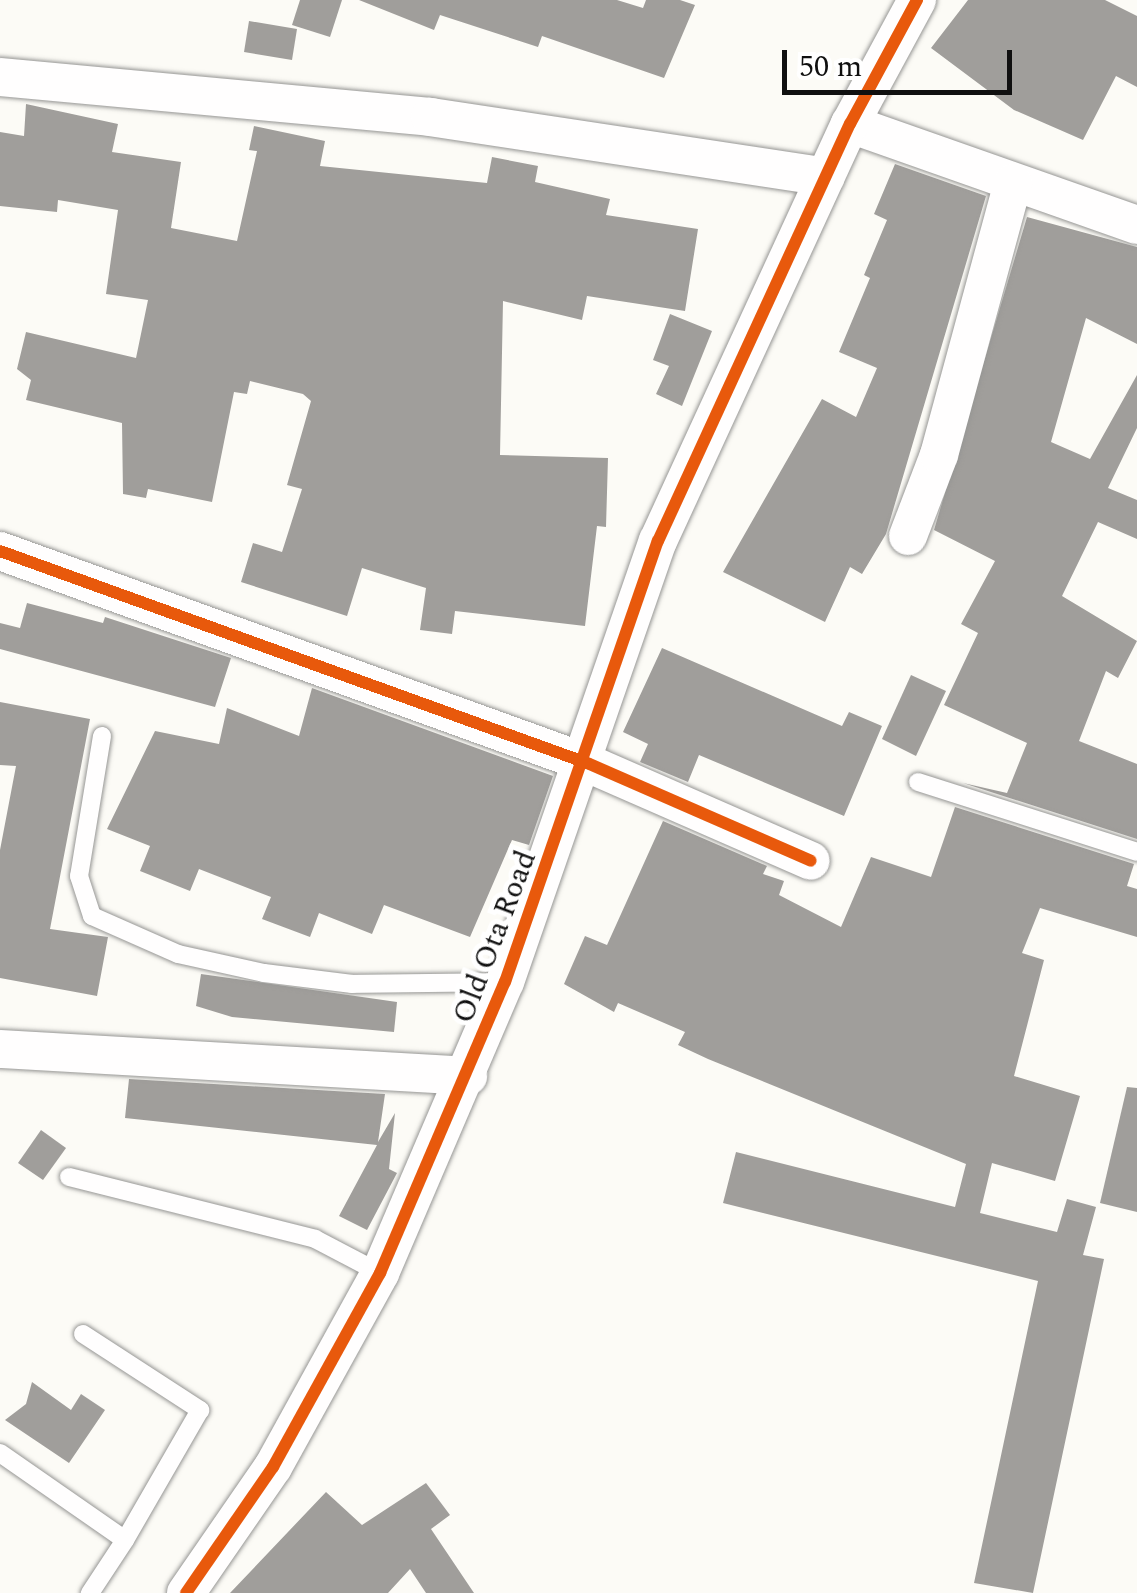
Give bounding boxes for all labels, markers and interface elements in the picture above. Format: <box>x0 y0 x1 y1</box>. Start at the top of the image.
scale bar <box>787 30 1017 92</box>
text: 50 m <box>799 44 862 90</box>
street label: Old Ota Road <box>446 846 544 1028</box>

